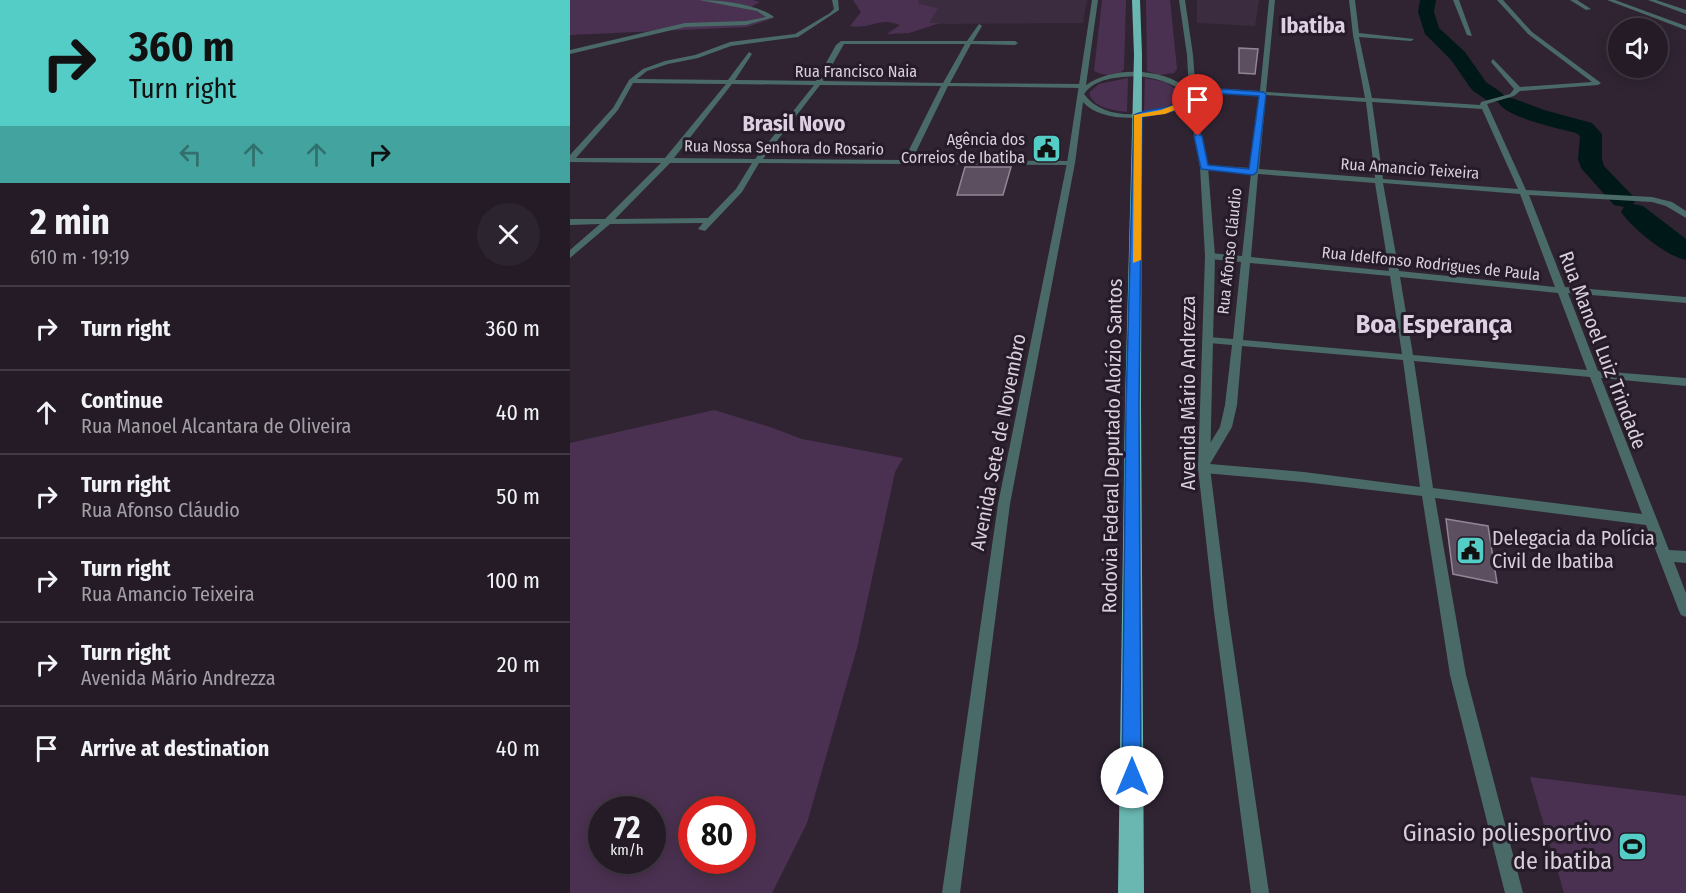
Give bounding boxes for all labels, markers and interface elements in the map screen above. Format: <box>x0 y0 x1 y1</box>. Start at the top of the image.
district label: Ibatiba <box>1281 12 1345 39</box>
map controls <box>1608 18 1668 78</box>
button: sound <box>1608 18 1668 78</box>
text: 360 m <box>129 22 235 72</box>
icon: right <box>30 24 108 102</box>
street label: Rua Francisco Naia <box>795 62 917 81</box>
text: Turn right <box>129 73 237 105</box>
pin <box>1172 74 1223 136</box>
icon: arrive <box>1181 83 1214 116</box>
district label: Brasil Novo <box>742 110 846 137</box>
place label: Agência dos Correios de Ibatiba <box>901 130 1025 167</box>
public building icon: Agência dos Correios de Ibatiba <box>1030 132 1062 164</box>
street label: Rua Nossa Senhora do Rosario <box>684 136 884 159</box>
icon: left <box>174 138 207 171</box>
icon: ahead <box>237 138 270 171</box>
icon: ahead <box>300 138 333 171</box>
icon: right <box>363 138 396 171</box>
street label: Rua Amancio Teixeira <box>1340 154 1480 183</box>
street label: Rua Afonso Cláudio <box>1213 187 1246 315</box>
text: 2 min <box>30 200 110 244</box>
button: close <box>477 203 540 266</box>
street label: Rua Idelfonso Rodrigues de Paula <box>1321 243 1541 284</box>
text: 610 m · 19:19 <box>30 245 129 269</box>
street label: Rua Manoel Luiz Trindade <box>1554 248 1652 452</box>
street label: Rodovia Federal Deputado Aloízio Santos <box>1097 278 1127 614</box>
street label: Avenida Mário Andrezza <box>1176 296 1200 490</box>
district label: Boa Esperança <box>1356 309 1512 340</box>
icon: right <box>30 312 63 345</box>
text: Turn right <box>81 315 170 342</box>
text: 360 m <box>486 315 540 342</box>
street label: Avenida Sete de Novembro <box>965 332 1031 552</box>
text: Continue <box>81 387 163 414</box>
icon: ahead <box>30 396 63 429</box>
text: 40 m <box>496 399 540 426</box>
text: Rua Manoel Alcantara de Oliveira <box>81 414 351 438</box>
text: Turn right <box>81 471 170 498</box>
icon: right <box>30 480 63 513</box>
text: 50 m <box>496 483 540 510</box>
text: Rua Afonso Cláudio <box>81 498 240 522</box>
place label: Delegacia da Polícia Civil de Ibatiba <box>1492 526 1655 573</box>
public building icon: Delegacia da Polícia Civil de Ibatiba <box>1455 534 1487 566</box>
text: Turn right <box>81 555 170 582</box>
icon: right <box>30 564 63 597</box>
text: 100 m <box>486 567 540 594</box>
text: Rua Amancio Teixeira <box>81 582 255 606</box>
text: Turn right <box>81 639 170 666</box>
icon: right <box>30 648 63 681</box>
text: 20 m <box>497 651 540 678</box>
text: Avenida Mário Andrezza <box>81 666 276 690</box>
icon: arrive <box>30 732 63 765</box>
text: Arrive at destination <box>81 735 269 762</box>
text: 40 m <box>496 735 540 762</box>
position arrow <box>1100 745 1164 809</box>
speed limit sign: 80 <box>678 796 756 874</box>
text: 72 <box>614 810 640 846</box>
place label: Ginasio poliesportivo de ibatiba <box>1403 819 1612 875</box>
sports icon: Ginasio poliesportivo de ibatiba <box>1617 831 1649 863</box>
text: km/h <box>610 841 644 859</box>

